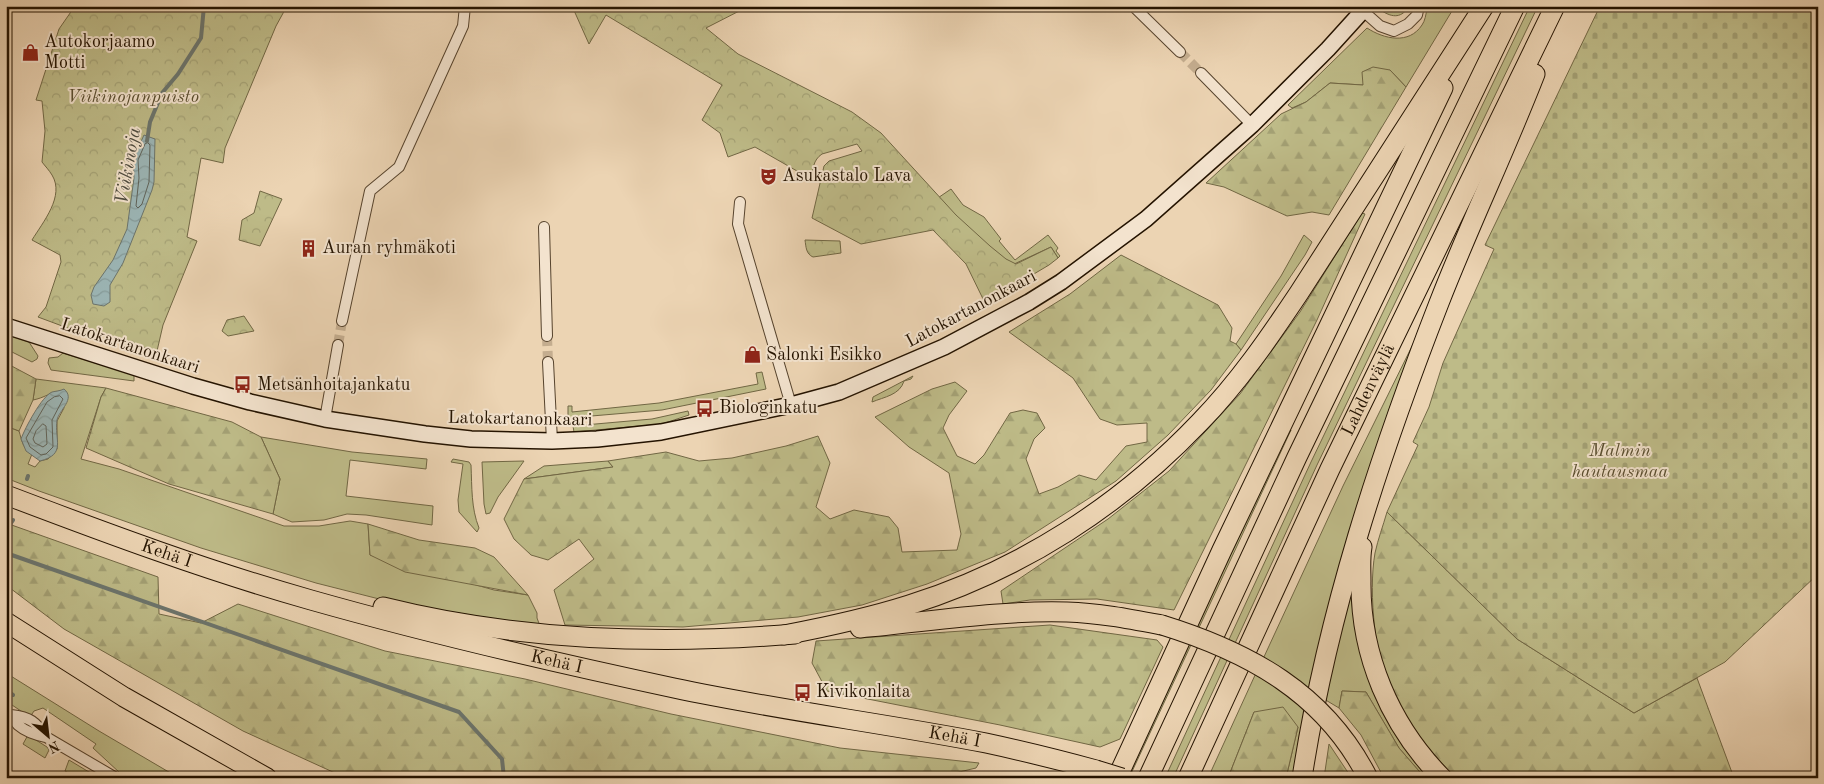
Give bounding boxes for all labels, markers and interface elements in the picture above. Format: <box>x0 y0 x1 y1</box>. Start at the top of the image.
place label: Autokorjaamo Motti <box>44 33 155 72</box>
shop icon: Autokorjaamo Motti <box>20 42 40 62</box>
park label: Viikinojanpuisto <box>67 88 199 106</box>
water label: Viikinoja <box>113 126 145 206</box>
theatre icon: Asukastalo Lava <box>758 166 778 186</box>
place label: Asukastalo Lava <box>782 167 912 185</box>
building icon: Auran ryhmäkoti <box>298 238 318 258</box>
place label: Auran ryhmäkoti <box>322 239 456 257</box>
street label: Latokartanonkaari <box>903 267 1039 351</box>
street label: Latokartanonkaari <box>58 315 202 377</box>
street label: Lahdenväylä <box>1339 341 1398 439</box>
shop icon: Salonki Esikko <box>742 345 762 365</box>
place label: Salonki Esikko <box>766 346 882 364</box>
bus stop icon: Metsänhoitajankatu <box>233 375 253 395</box>
place label: Metsänhoitajankatu <box>257 376 411 394</box>
bus stop icon: Biologinkatu <box>695 398 715 418</box>
place label: Biologinkatu <box>719 399 818 417</box>
street label: Latokartanonkaari <box>447 409 593 429</box>
park label: Malmin hautausmaa <box>1572 442 1668 481</box>
street label: Kehä I <box>139 537 194 571</box>
street label: Kehä I <box>529 647 584 677</box>
bus stop icon: Kivikonlaita <box>792 682 812 702</box>
place label: Kivikonlaita <box>816 683 911 701</box>
north arrow <box>22 712 72 762</box>
street label: Kehä I <box>927 724 982 751</box>
text: N <box>45 738 62 755</box>

